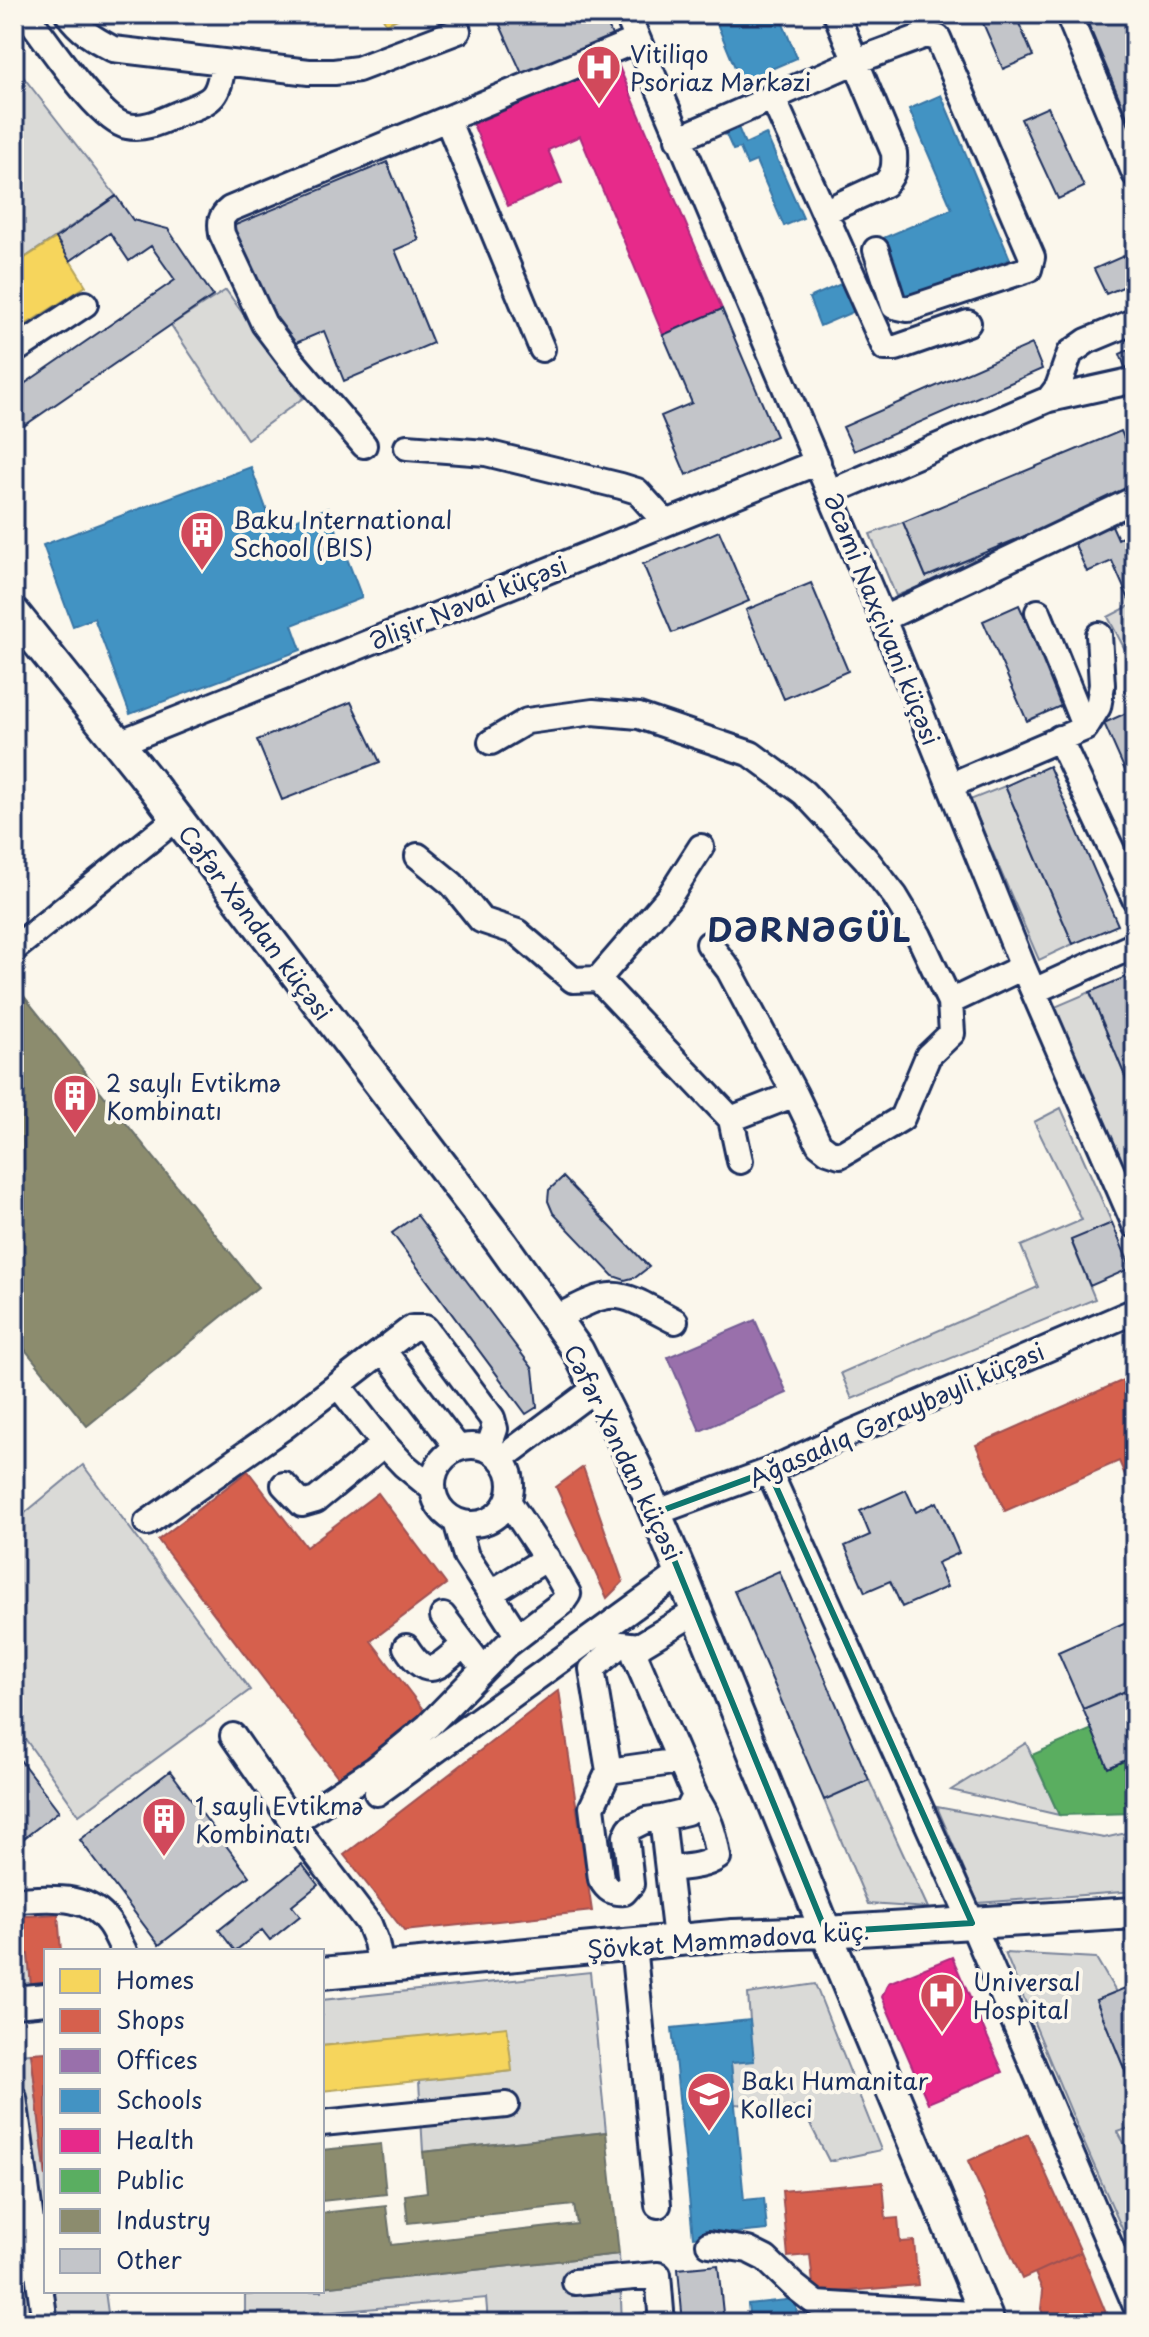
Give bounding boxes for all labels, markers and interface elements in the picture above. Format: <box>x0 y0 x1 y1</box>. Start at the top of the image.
place label: Vitiliqo Psoriaz Mərkəzi <box>630 35 811 99</box>
hospital icon: Vitiliqo Psoriaz Mərkəzi <box>575 43 623 106</box>
street label: Əcəmi Naxçivani küçəsi <box>816 488 950 750</box>
place label: Baku International School (BIS) <box>233 501 452 565</box>
building icon: Baku International School (BIS) <box>178 509 226 572</box>
street label: Əlişir Nəvai küçəsi <box>364 546 572 658</box>
street label: Cəfər Xəndan küçəsi <box>170 817 342 1027</box>
district label: DƏRNƏGÜL <box>707 905 913 953</box>
place label: 2 saylı Evtikmə Kombinatı <box>106 1064 281 1128</box>
building icon: 2 saylı Evtikmə Kombinatı <box>51 1072 99 1135</box>
street label: Ağasadıq Gəraybəyli küçəsi <box>742 1332 1050 1496</box>
street label: Cəfər Xəndan küçəsi <box>556 1338 692 1566</box>
place label: 1 saylı Evtikmə Kombinatı <box>195 1787 363 1851</box>
building icon: 1 saylı Evtikmə Kombinatı <box>140 1795 188 1858</box>
street label: Şövkət Məmmədova küç. <box>585 1911 871 1967</box>
legend <box>44 1949 324 2293</box>
text: Homes <box>116 1961 194 1997</box>
place label: Universal Hospital <box>973 1963 1081 2027</box>
hospital icon: Universal Hospital <box>918 1971 966 2034</box>
text: Shops <box>116 2001 185 2037</box>
text: Offices <box>116 2041 197 2077</box>
place label: Bakı Humanitar Kolleci <box>740 2062 929 2126</box>
school or university icon: Bakı Humanitar Kolleci <box>685 2070 733 2133</box>
text: Schools <box>116 2081 202 2117</box>
text: Health <box>116 2121 194 2157</box>
text: Public <box>116 2161 184 2197</box>
text: Industry <box>116 2201 211 2237</box>
text: Other <box>116 2241 183 2277</box>

